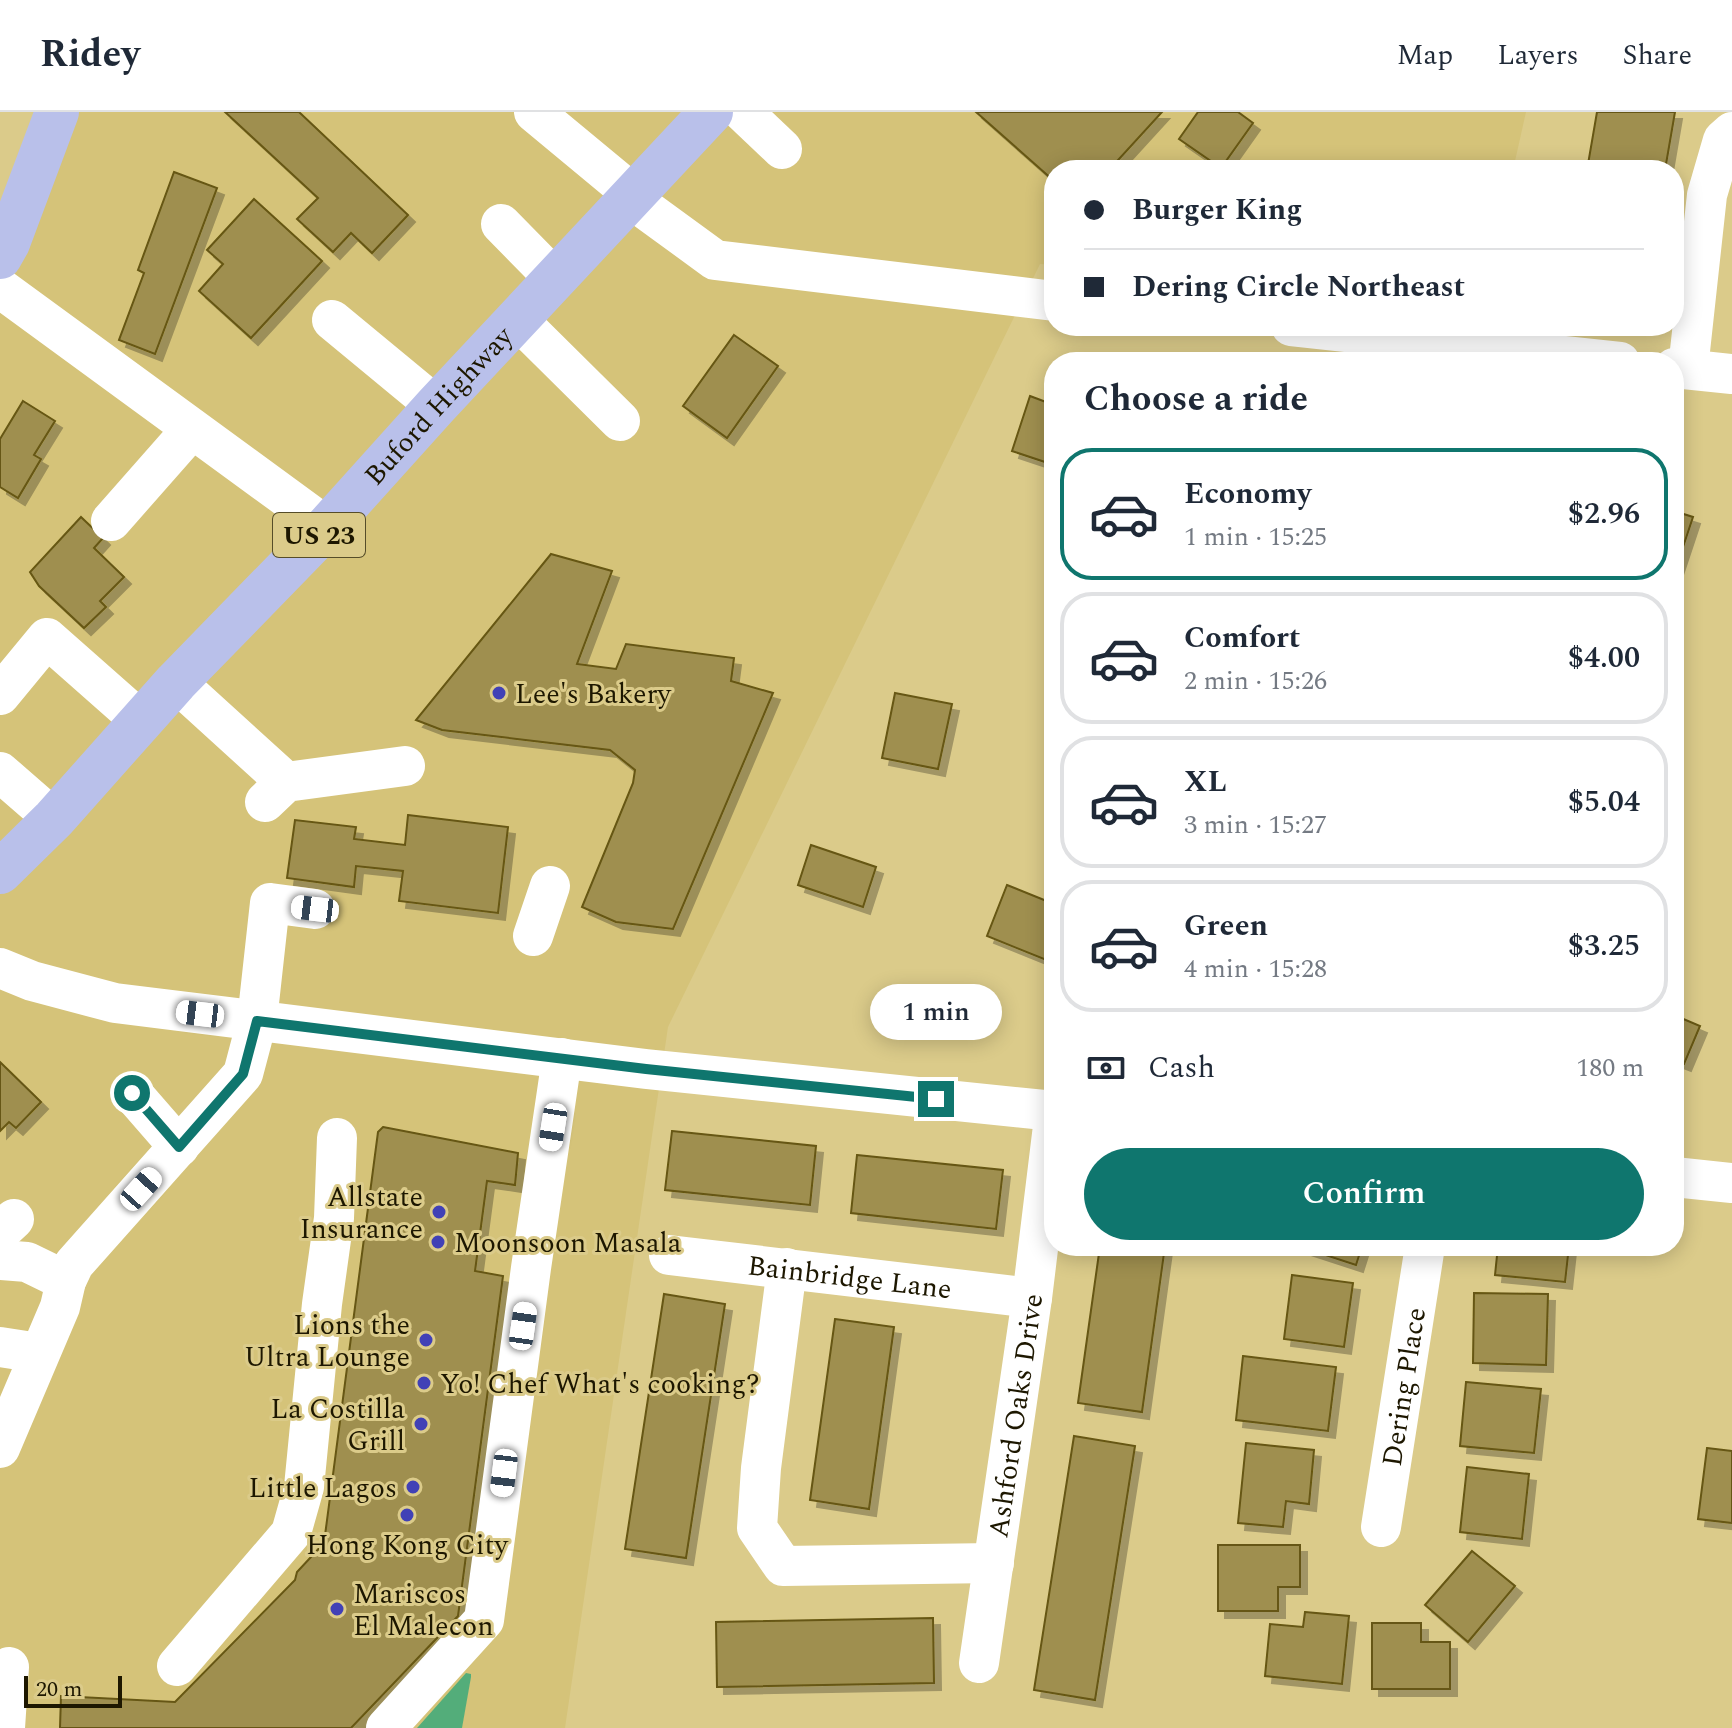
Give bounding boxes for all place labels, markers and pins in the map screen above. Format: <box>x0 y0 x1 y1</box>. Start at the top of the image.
place label: Lee's Bakery <box>515 673 673 716</box>
marker: Lee's Bakery <box>490 684 508 702</box>
place label: Allstate Insurance <box>300 1176 423 1251</box>
marker: Allstate Insurance <box>430 1203 448 1221</box>
place label: Moonsoon Masala <box>454 1222 682 1265</box>
marker: Moonsoon Masala <box>429 1233 447 1251</box>
place label: Lions the Ultra Lounge <box>244 1304 410 1379</box>
marker: Lions the Ultra Lounge <box>417 1331 435 1349</box>
place label: Yo! Chef What's cooking? <box>440 1363 760 1406</box>
marker: Yo! Chef What's cooking? <box>415 1374 433 1392</box>
place label: La Costilla Grill <box>271 1388 405 1463</box>
marker: La Costilla Grill <box>412 1415 430 1433</box>
place label: Little Lagos <box>248 1467 397 1510</box>
marker: Little Lagos <box>404 1478 422 1496</box>
marker: Hong Kong City <box>398 1506 416 1524</box>
place label: Hong Kong City <box>306 1524 509 1567</box>
place label: Mariscos El Malecon <box>353 1573 494 1648</box>
marker: Mariscos El Malecon <box>328 1600 346 1618</box>

